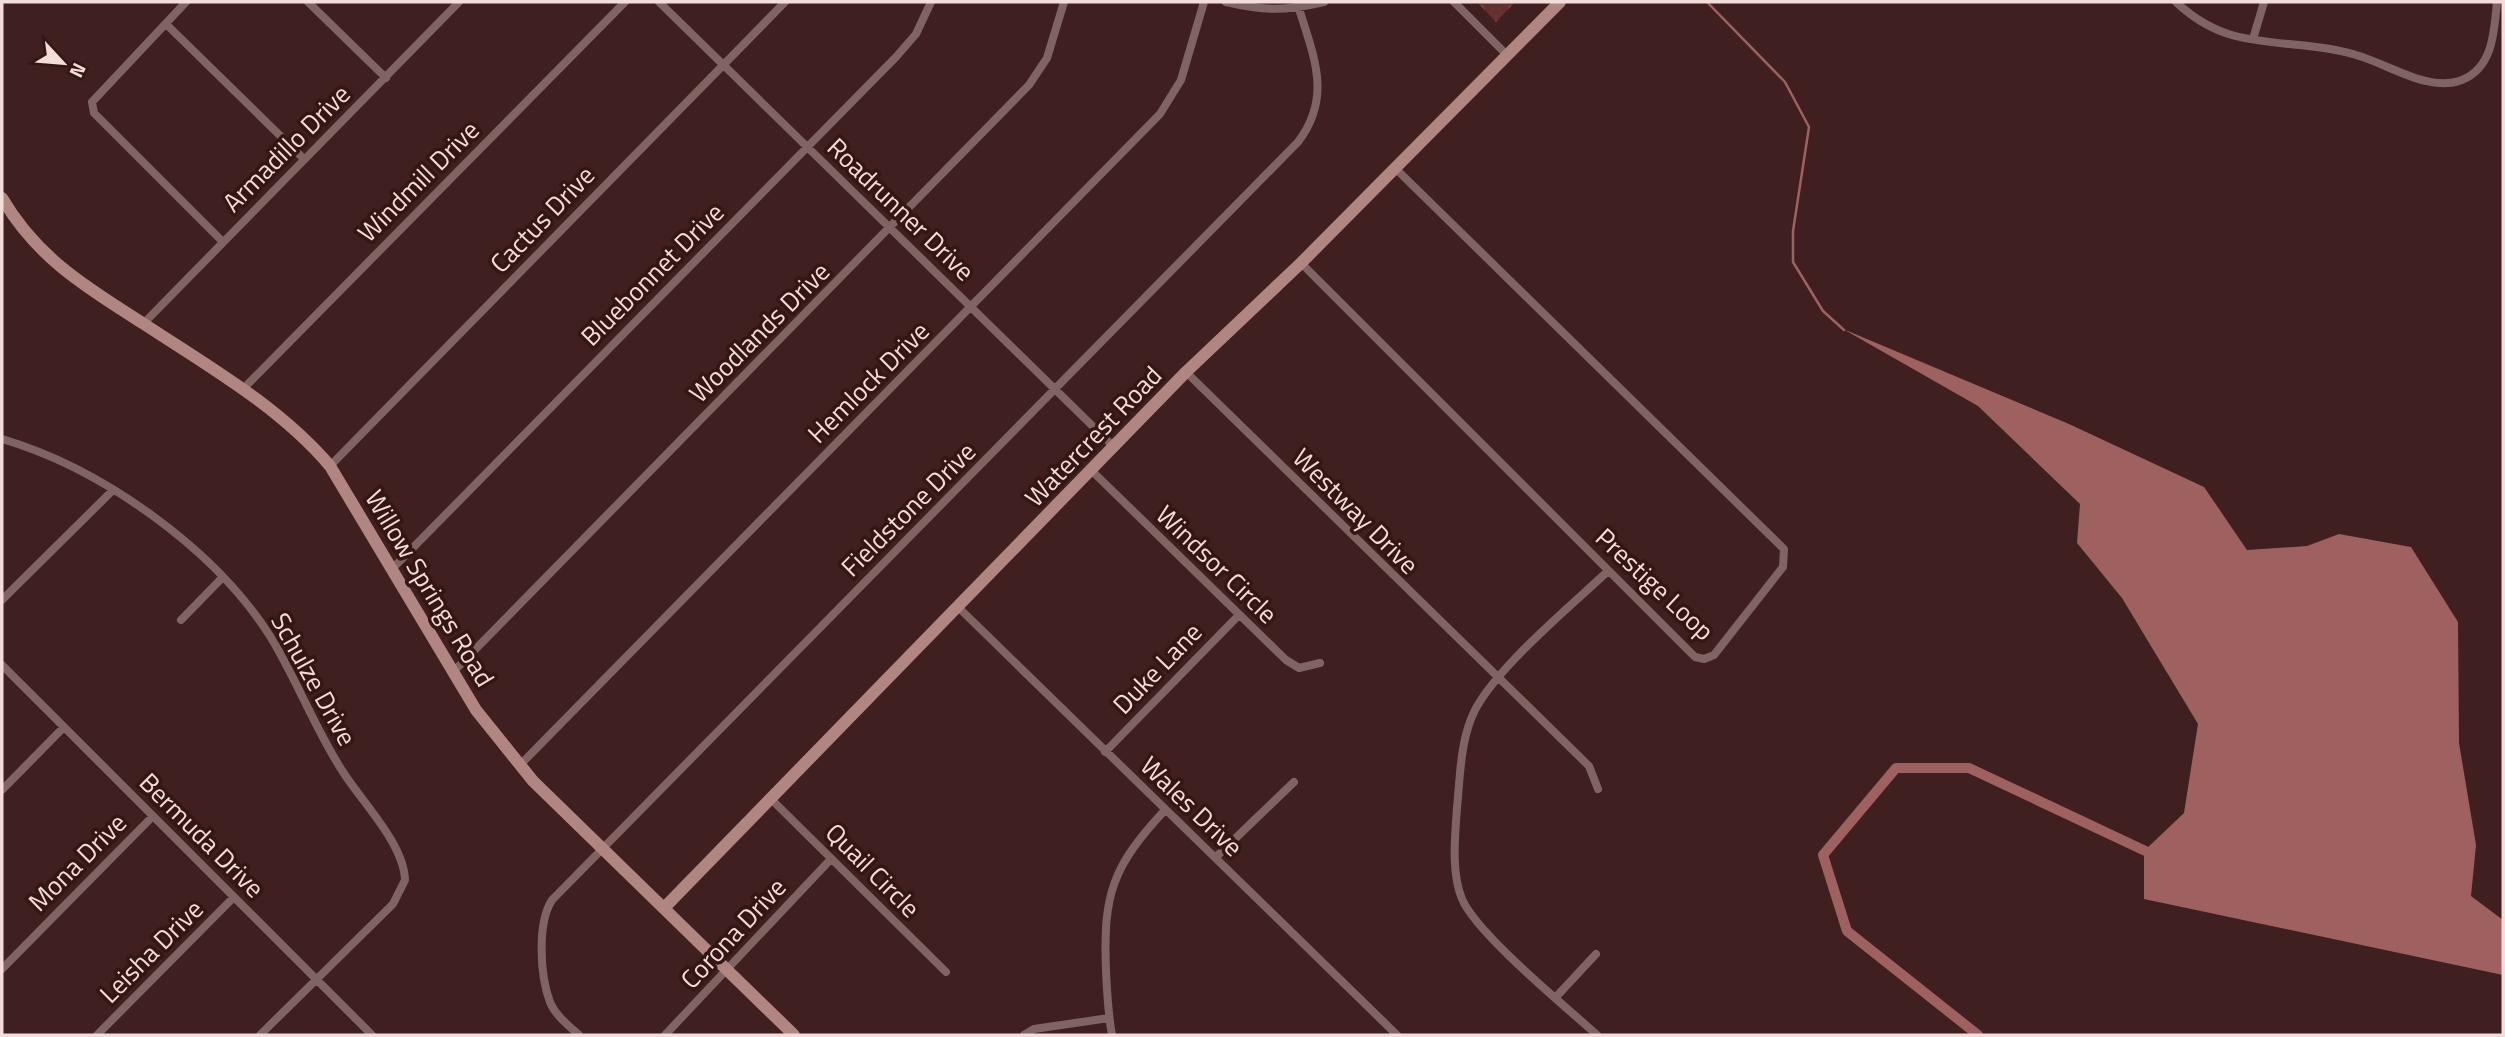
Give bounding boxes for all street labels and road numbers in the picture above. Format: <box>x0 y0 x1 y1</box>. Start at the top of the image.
street label: Armadillo Drive <box>213 75 359 221</box>
street label: Windmill Drive <box>348 111 488 251</box>
street label: Roadrunner Drive <box>818 128 984 290</box>
street label: Cactus Drive <box>481 156 603 282</box>
street label: Bluebonnet Drive <box>571 193 733 355</box>
street label: Woodlands Drive <box>680 253 838 411</box>
street label: Hemlock Drive <box>798 312 938 452</box>
street label: Watercrest Road <box>1015 357 1171 515</box>
street label: Fieldstone Drive <box>832 433 984 585</box>
street label: Westway Drive <box>1284 439 1428 583</box>
street label: Willow Springs Road <box>356 482 504 694</box>
street label: Windsor Circle <box>1147 496 1287 632</box>
street label: Prestige Loop <box>1587 519 1723 649</box>
street label: Schulze Drive <box>261 605 367 753</box>
street label: Duke Lane <box>1103 613 1211 723</box>
street label: Wales Drive <box>1132 747 1252 865</box>
street label: Bermuda Drive <box>131 764 273 906</box>
street label: Mona Drive <box>19 804 135 920</box>
street label: Quail Circle <box>817 814 929 926</box>
street label: Corona Drive <box>671 869 795 997</box>
street label: Leisha Drive <box>90 890 212 1012</box>

